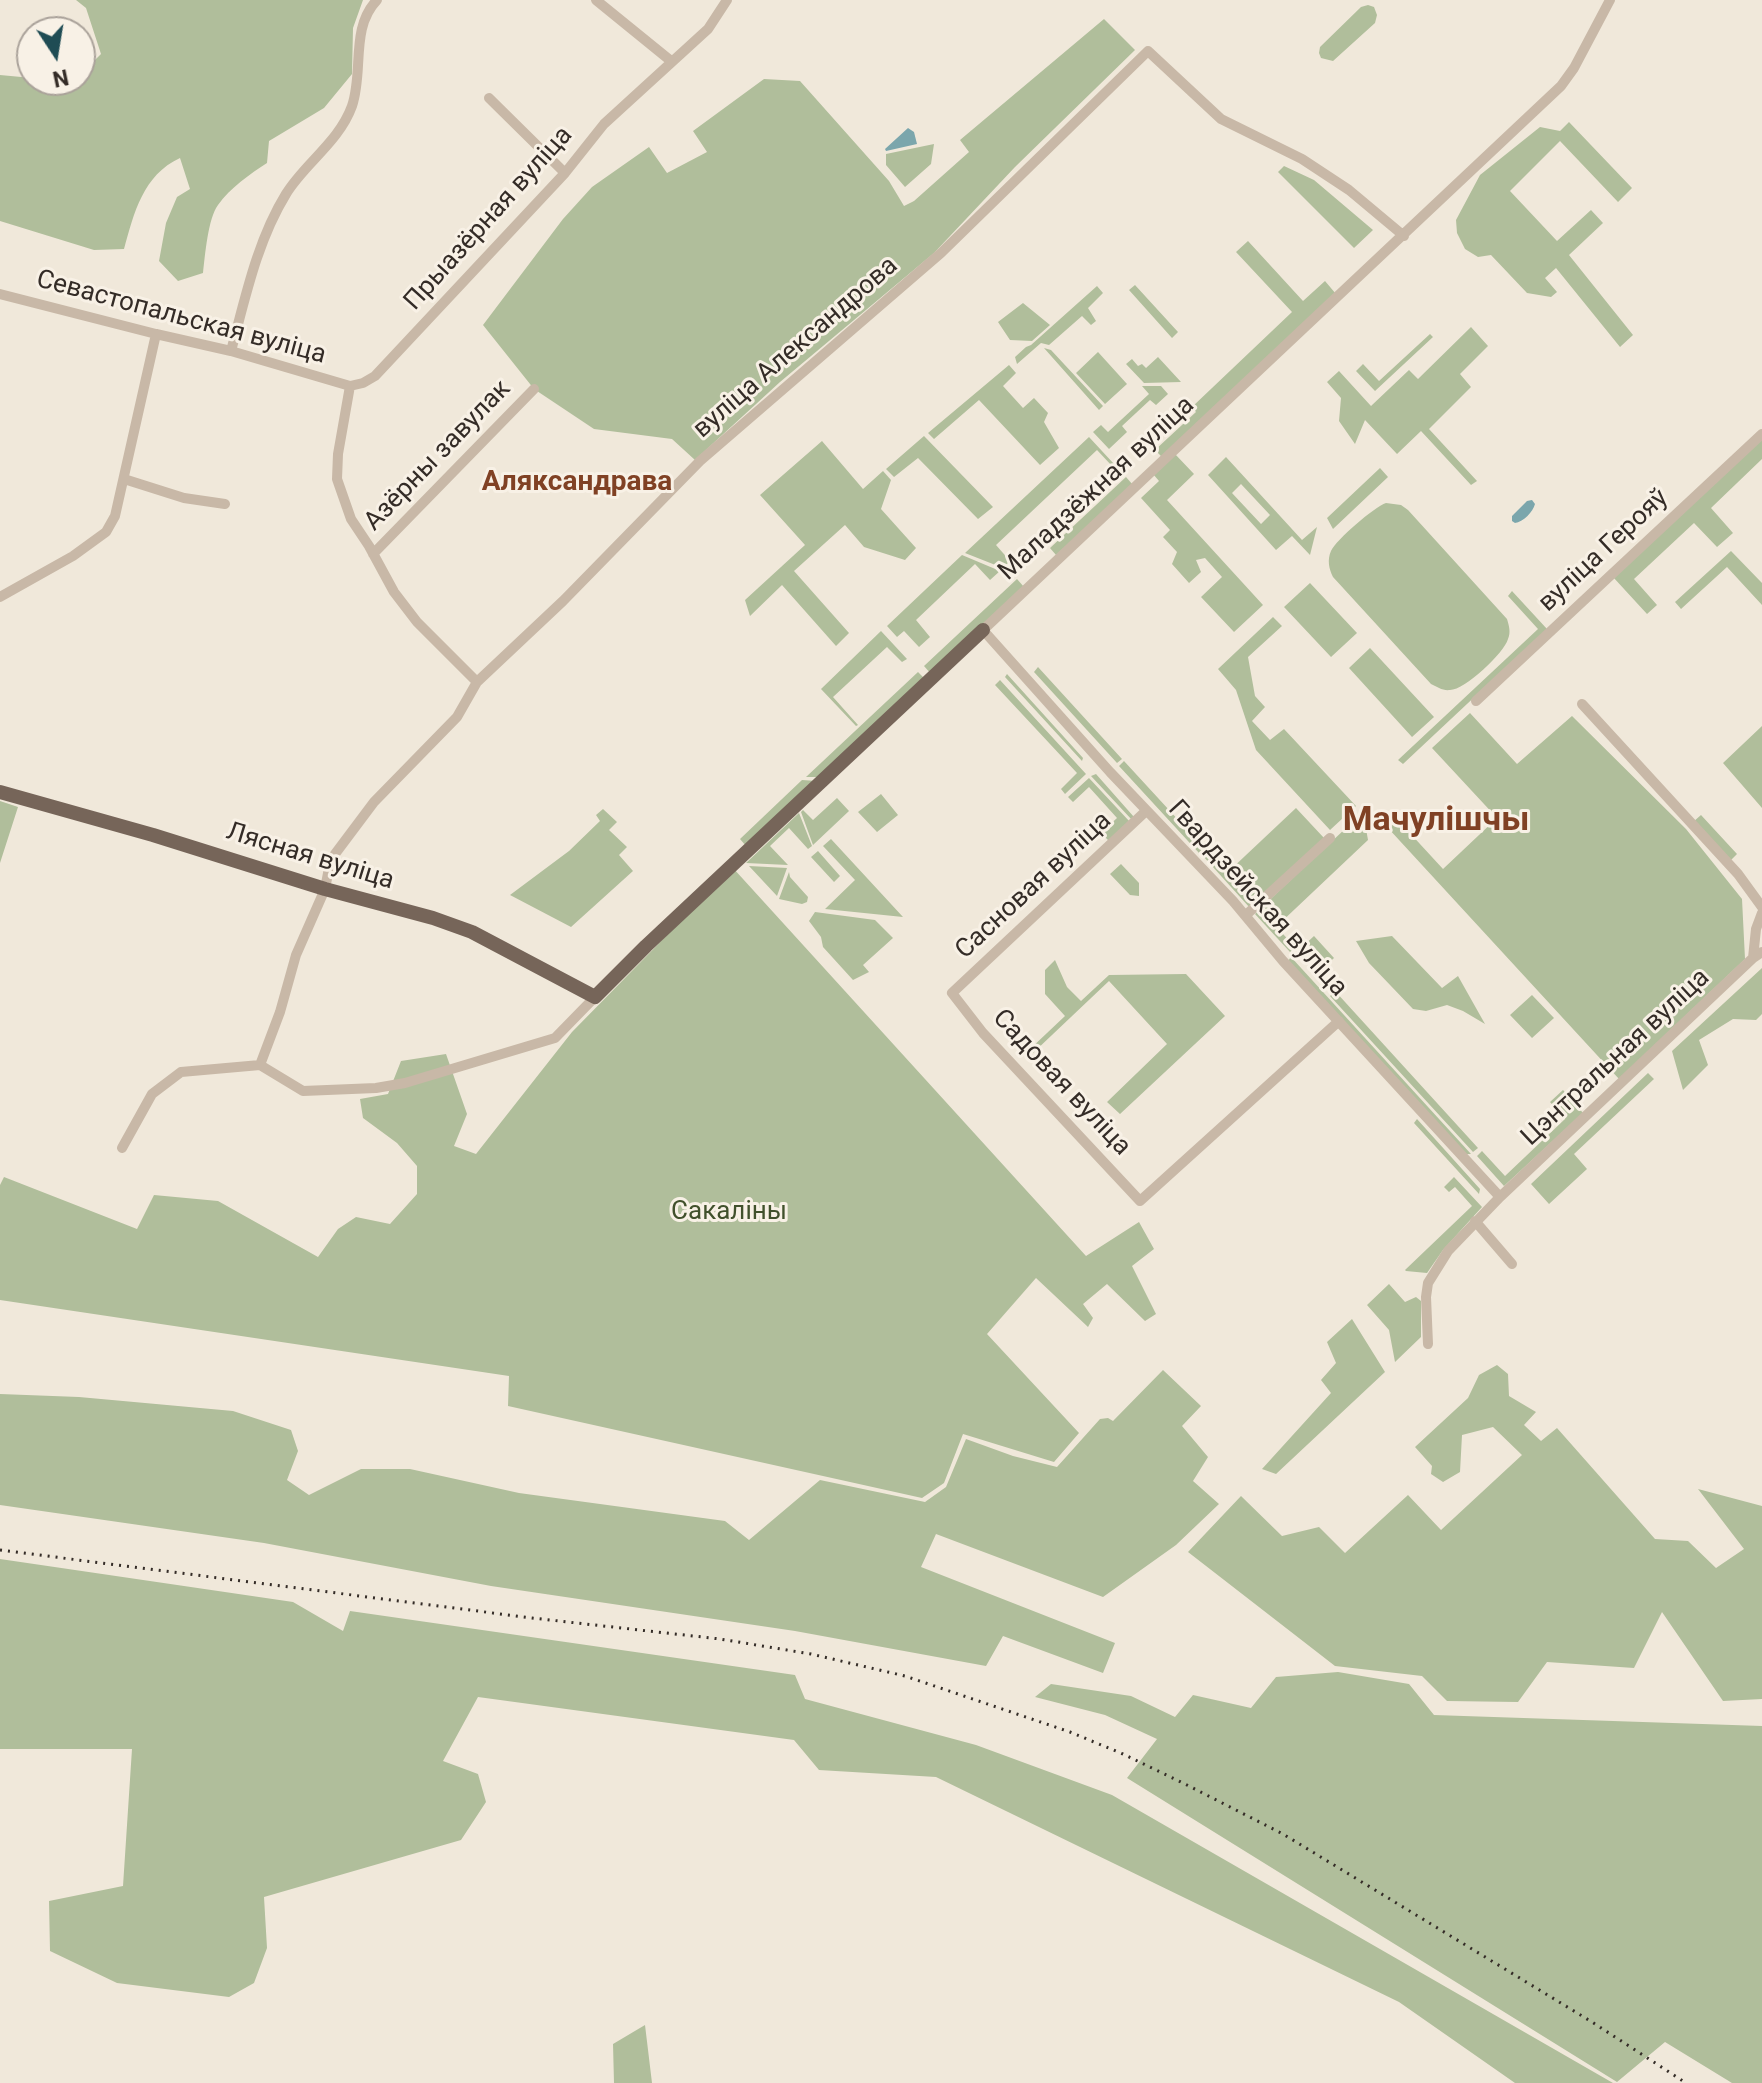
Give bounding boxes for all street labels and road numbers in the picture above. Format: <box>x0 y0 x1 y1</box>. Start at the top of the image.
street label: Прыазёрная вуліца <box>398 121 580 317</box>
street label: вуліца Александрова <box>687 251 905 445</box>
street label: Севастопальская вуліца <box>33 264 329 372</box>
street label: Азёрны завулак <box>358 374 518 538</box>
street label: Маладзёжная вуліца <box>993 390 1201 588</box>
street label: вуліца Герояў <box>1533 483 1675 619</box>
street label: Гвардзейская вуліца <box>1161 795 1353 1003</box>
street label: Сасновая вуліца <box>950 806 1118 966</box>
street label: Лясная вуліца <box>222 817 398 897</box>
street label: Цэнтральная вуліца <box>1516 963 1716 1153</box>
street label: Садовая вуліца <box>985 1003 1137 1163</box>

